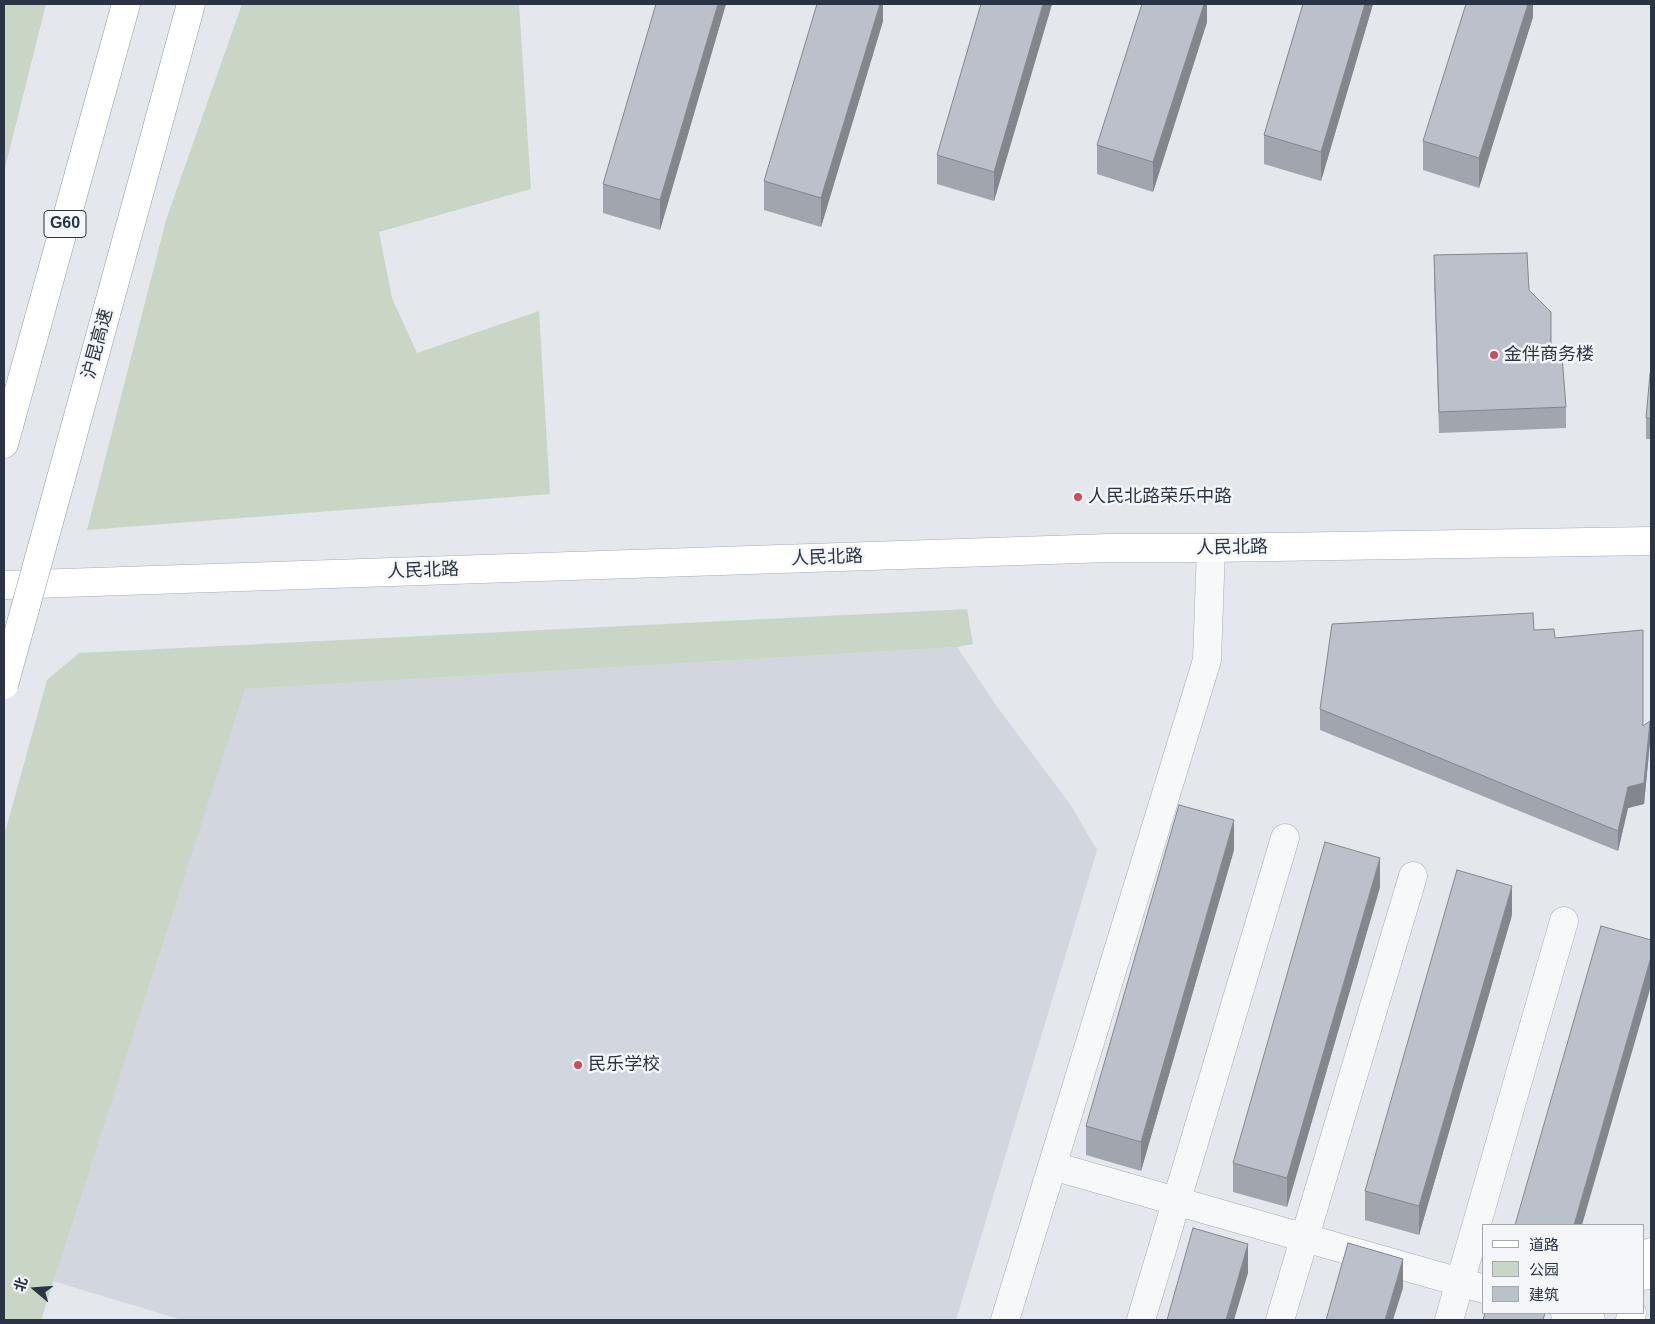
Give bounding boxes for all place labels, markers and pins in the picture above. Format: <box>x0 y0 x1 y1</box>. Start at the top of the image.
place label: 金伴商务楼 <box>1504 344 1594 366</box>
marker: 金伴商务楼 <box>1488 349 1500 361</box>
place label: 人民北路荣乐中路 <box>1088 486 1232 508</box>
marker: 人民北路荣乐中路 <box>1072 491 1084 503</box>
place label: 民乐学校 <box>588 1054 660 1076</box>
marker: 民乐学校 <box>572 1059 584 1071</box>

